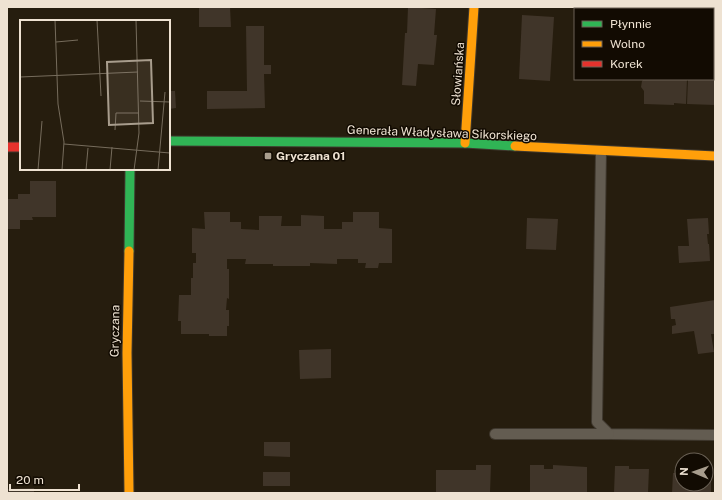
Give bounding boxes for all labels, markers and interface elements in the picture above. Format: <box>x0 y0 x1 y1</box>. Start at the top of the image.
legend <box>574 8 714 80</box>
text: Płynnie <box>610 17 652 31</box>
inset map <box>20 20 170 170</box>
text: Wolno <box>610 37 645 51</box>
street label: Słowiańska <box>449 42 467 106</box>
text: Korek <box>610 57 643 71</box>
street label: Generała Władysława Sikorskiego <box>347 123 537 143</box>
place label: Gryczana 01 <box>276 149 346 163</box>
marker: Gryczana 01 <box>263 151 273 161</box>
street label: Gryczana <box>108 305 122 357</box>
north arrow <box>674 452 714 492</box>
scale bar <box>10 466 79 492</box>
text: N <box>678 467 690 476</box>
text: 20 m <box>16 473 44 487</box>

